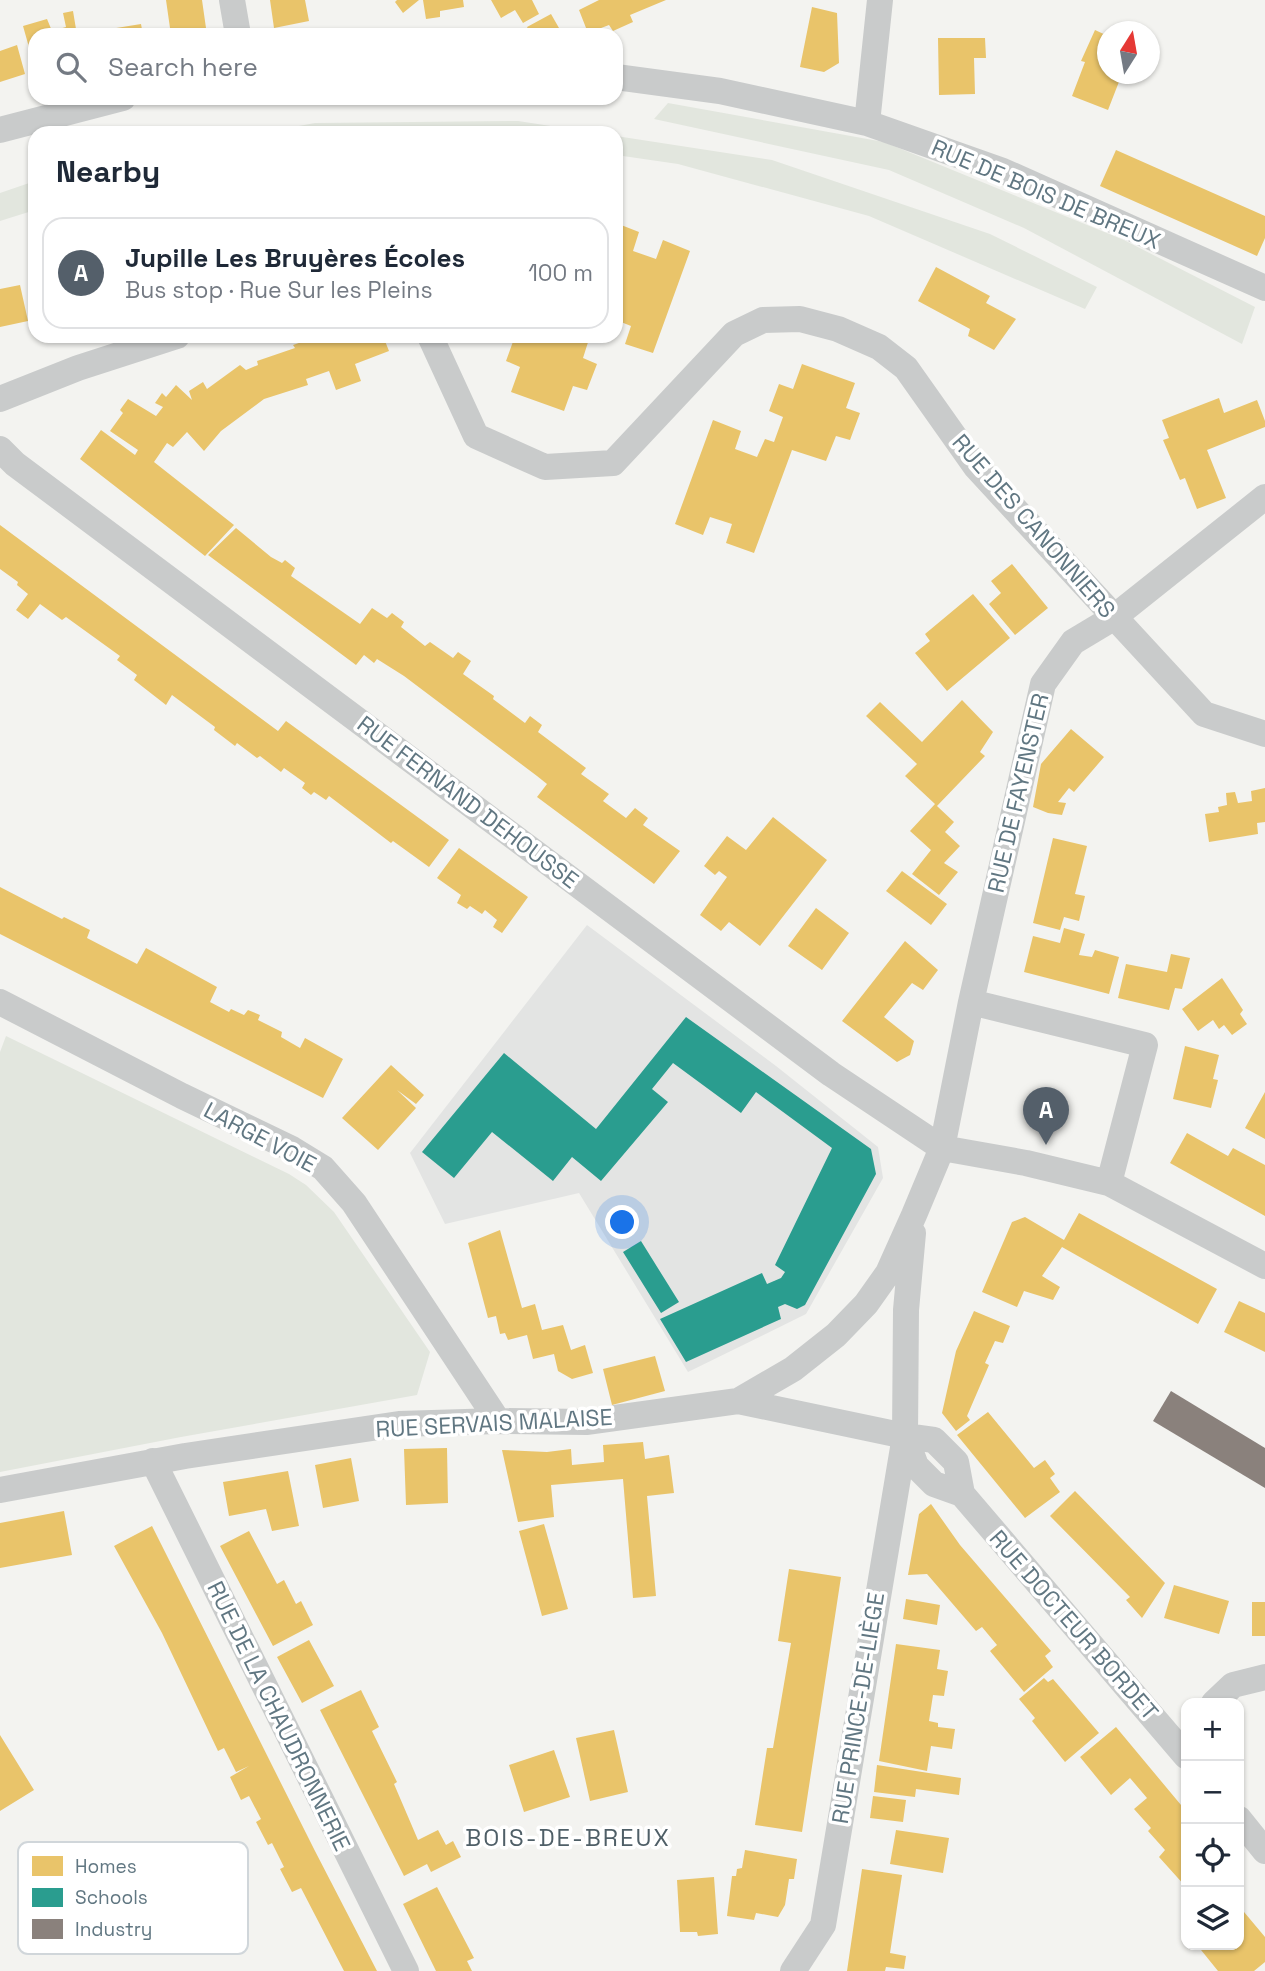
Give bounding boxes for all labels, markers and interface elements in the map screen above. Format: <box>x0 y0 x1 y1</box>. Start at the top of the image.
north arrow <box>1097 21 1160 84</box>
search box <box>28 28 623 105</box>
icon: search <box>52 48 90 86</box>
text: Search here <box>108 50 258 84</box>
street label: RUE DE BOIS DE BREUX <box>927 132 1165 256</box>
text: Nearby <box>56 152 160 191</box>
text: Jupille Les Bruyères Écoles <box>125 241 465 275</box>
text: A <box>74 258 88 288</box>
text: 100 m <box>528 258 593 288</box>
text: Bus stop · Rue Sur les Pleins <box>125 275 433 305</box>
street label: RUE DES CANONNIERS <box>946 428 1122 624</box>
street label: RUE DE FAYENSTER <box>980 690 1056 896</box>
street label: RUE FERNAND DEHOUSSE <box>351 709 585 895</box>
pin: A <box>1023 1087 1069 1145</box>
street label: LARGE VOIE <box>199 1095 321 1179</box>
your location <box>605 1205 639 1239</box>
street label: RUE SERVAIS MALAISE <box>375 1402 613 1444</box>
street label: RUE DOCTEUR BORDET <box>983 1524 1165 1726</box>
street label: RUE DE LA CHAUDRONNERIE <box>201 1576 357 1856</box>
street label: RUE PRINCE-DE-LIÈGE <box>825 1590 891 1826</box>
map controls <box>1181 1698 1244 1950</box>
button: + <box>1181 1698 1244 1761</box>
button: − <box>1181 1761 1244 1824</box>
district label: BOIS-DE-BREUX <box>465 1822 671 1853</box>
button: locate <box>1181 1824 1244 1887</box>
legend <box>18 1842 248 1954</box>
text: Homes <box>75 1854 137 1879</box>
text: Schools <box>75 1885 148 1910</box>
button: layers <box>1181 1887 1244 1950</box>
text: Industry <box>75 1917 152 1942</box>

